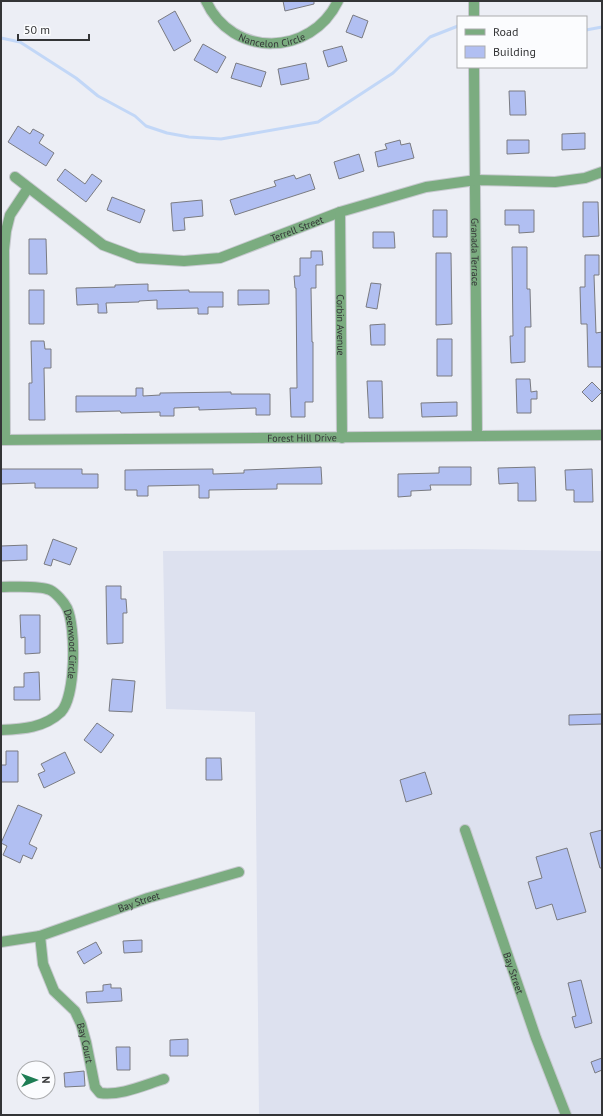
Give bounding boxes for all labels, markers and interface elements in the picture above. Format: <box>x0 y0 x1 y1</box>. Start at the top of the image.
scale bar <box>18 16 89 42</box>
legend <box>457 16 587 68</box>
text: 50 m <box>24 22 50 37</box>
text: Road <box>493 24 518 39</box>
street label: Nancelon Circle <box>237 30 307 50</box>
text: Building <box>493 44 536 59</box>
street label: Terrell Street <box>269 212 326 245</box>
street label: Granada Terrace <box>469 218 482 286</box>
street label: Corbin Avenue <box>334 294 348 356</box>
street label: Forest Hill Drive <box>267 431 337 444</box>
street label: Deerwood Circle <box>61 607 80 680</box>
street label: Bay Street <box>116 888 162 915</box>
street label: Bay Street <box>501 950 527 996</box>
street label: Bay Court <box>74 1021 97 1065</box>
north arrow <box>16 1060 56 1100</box>
text: N <box>39 1076 53 1084</box>

